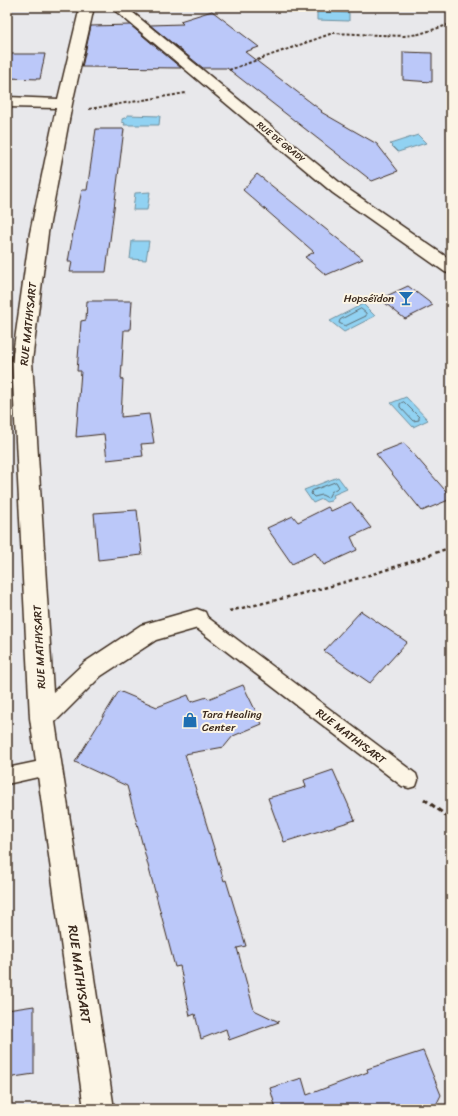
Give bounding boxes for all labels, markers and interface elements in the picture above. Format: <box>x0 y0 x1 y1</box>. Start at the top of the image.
street label: RUE DE GRADY <box>253 117 310 167</box>
street label: RUE MATHYSART <box>15 280 42 367</box>
place label: Hopséïdon <box>344 289 394 308</box>
bar icon: Hopséïdon <box>397 289 415 307</box>
street label: RUE MATHYSART <box>28 604 51 689</box>
street label: RUE MATHYSART <box>312 704 391 770</box>
place label: Tara Healing Center <box>202 705 262 737</box>
shop icon: Tara Healing Center <box>181 711 199 729</box>
street label: RUE MATHYSART <box>61 924 98 1026</box>

